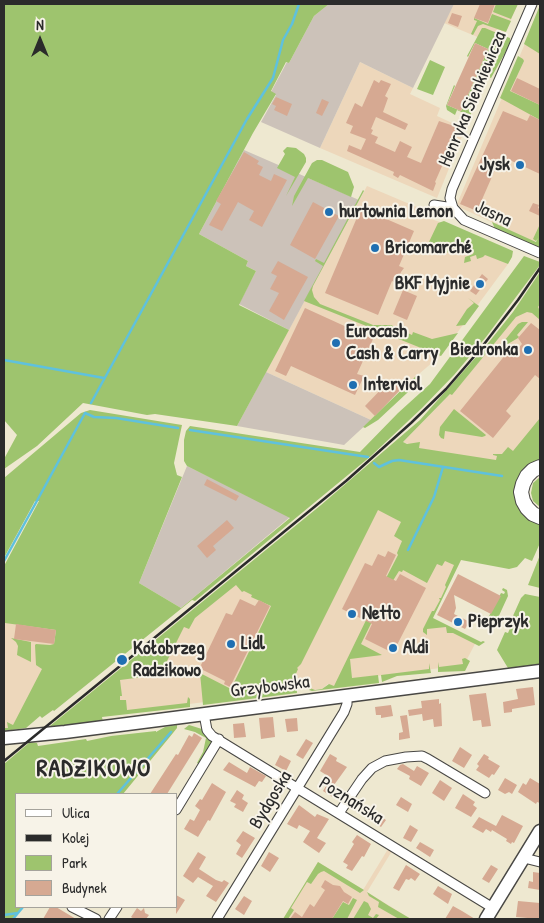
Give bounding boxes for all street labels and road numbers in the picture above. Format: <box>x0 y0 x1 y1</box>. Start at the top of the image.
street label: Henryka Sienkiewicza <box>434 28 512 170</box>
street label: Jasna <box>471 196 515 232</box>
street label: Grzybowska <box>229 671 311 703</box>
street label: Bydgoska <box>245 767 297 833</box>
street label: Poznańska <box>314 772 388 830</box>

